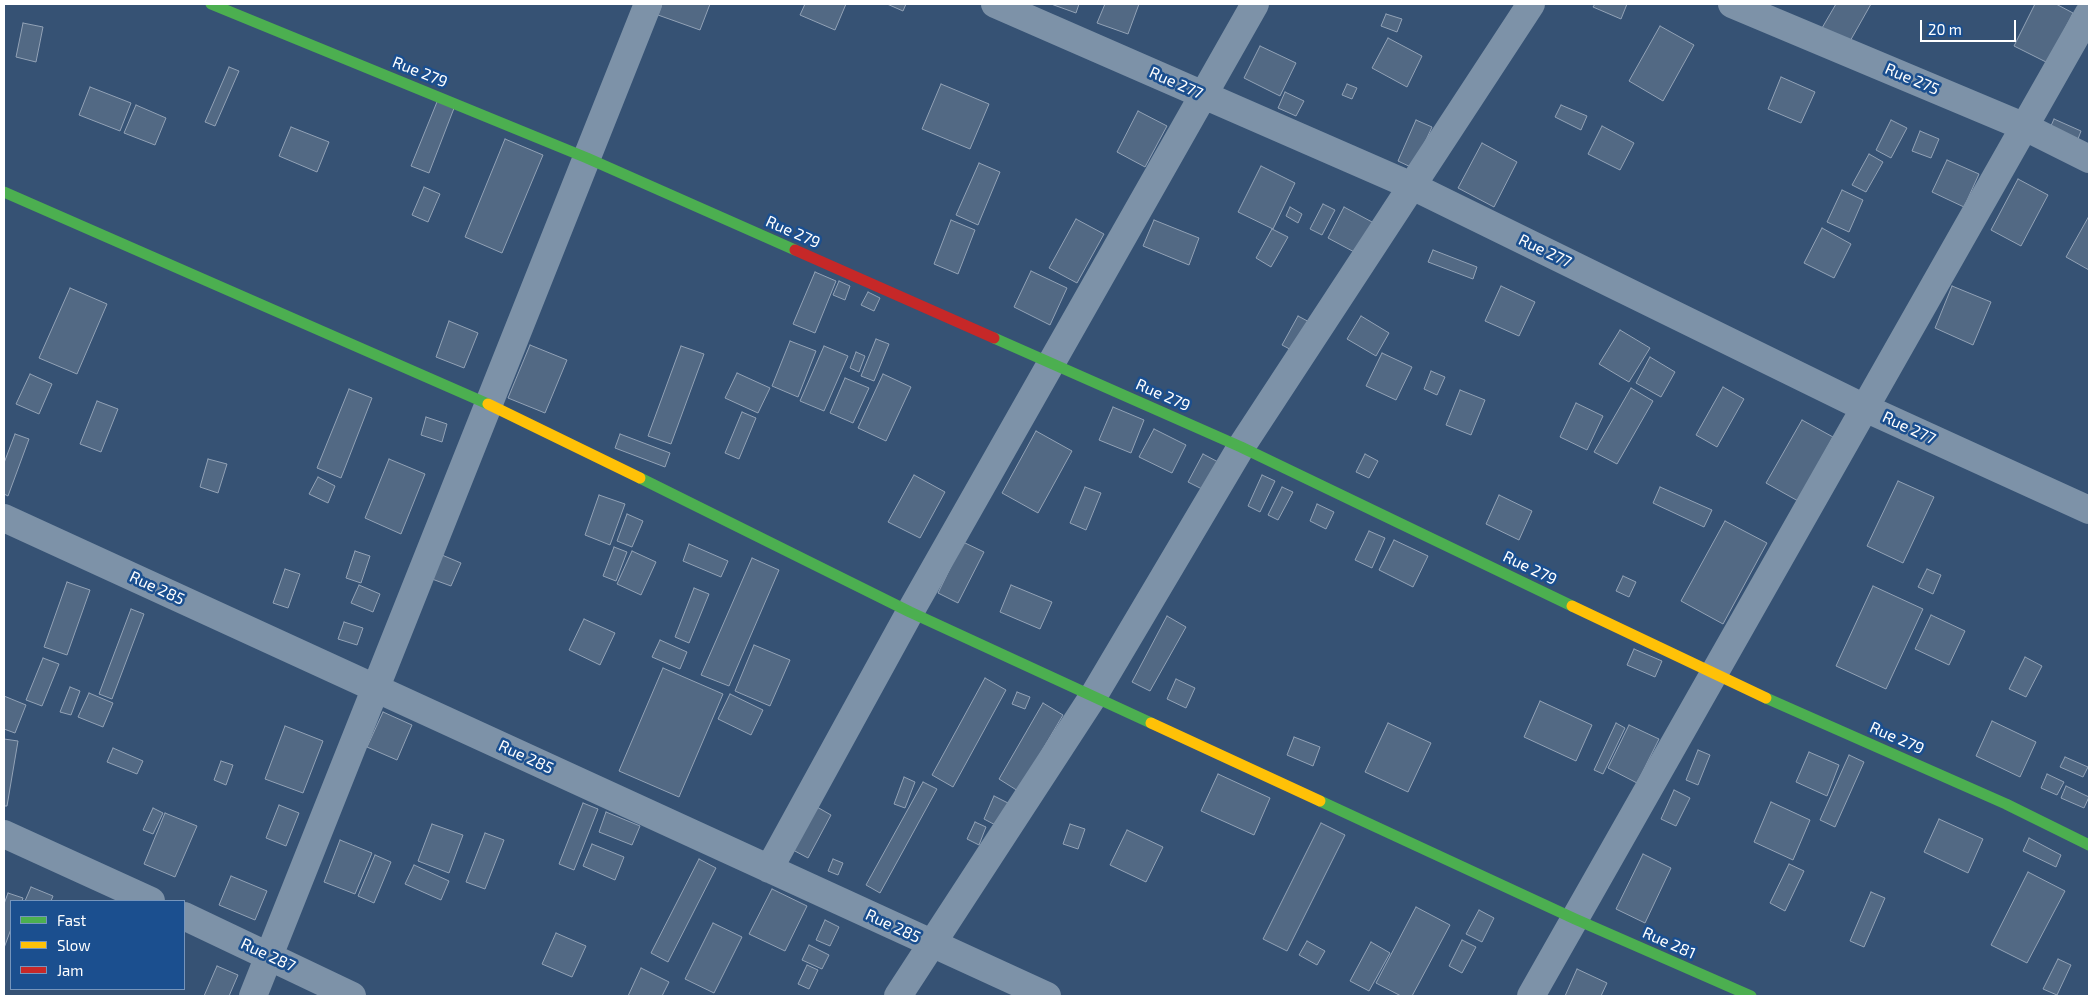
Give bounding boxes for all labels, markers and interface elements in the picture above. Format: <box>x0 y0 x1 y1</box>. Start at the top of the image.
scale bar <box>1923 10 2019 42</box>
text: 20 m <box>1928 20 1962 38</box>
street label: Rue 279 <box>390 52 450 92</box>
street label: Rue 275 <box>1882 59 1942 99</box>
street label: Rue 277 <box>1146 63 1206 103</box>
street label: Rue 279 <box>763 212 823 252</box>
street label: Rue 277 <box>1515 230 1575 272</box>
street label: Rue 279 <box>1133 375 1193 415</box>
street label: Rue 277 <box>1879 407 1939 449</box>
street label: Rue 279 <box>1500 547 1560 589</box>
street label: Rue 285 <box>126 567 188 609</box>
street label: Rue 279 <box>1867 718 1927 758</box>
street label: Rue 285 <box>495 736 557 778</box>
legend <box>10 900 185 990</box>
street label: Rue 285 <box>862 905 924 947</box>
text: Fast <box>57 911 86 929</box>
street label: Rue 281 <box>1639 923 1699 963</box>
street label: Rue 287 <box>238 934 298 976</box>
text: Slow <box>57 936 91 954</box>
text: Jam <box>57 961 83 979</box>

